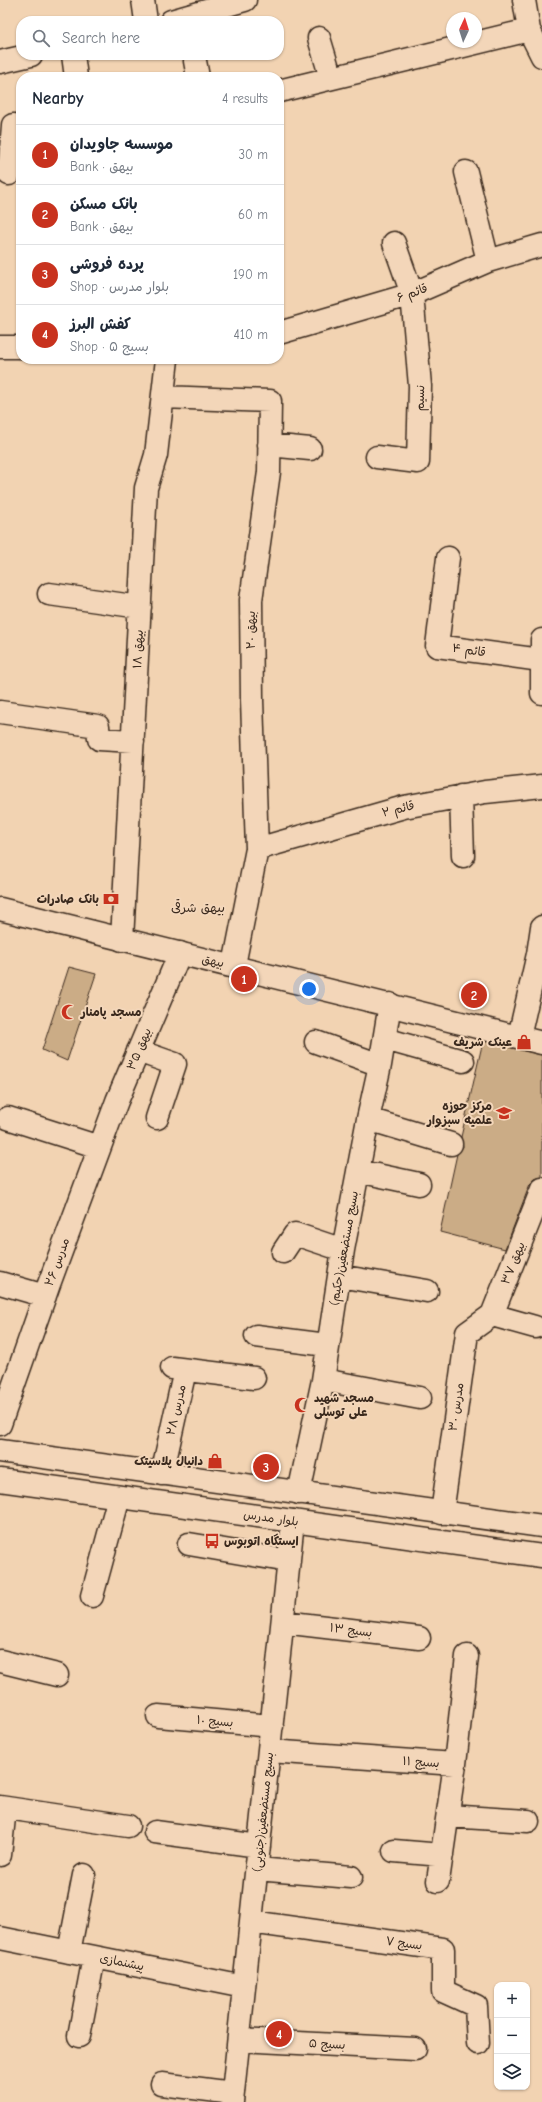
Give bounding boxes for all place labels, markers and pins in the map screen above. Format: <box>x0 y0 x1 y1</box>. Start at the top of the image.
bank icon: بانک صادرات <box>102 890 120 908</box>
place label: بانک صادرات <box>37 892 99 906</box>
pin: 1 <box>231 964 257 994</box>
pin: 2 <box>461 980 487 1010</box>
mosque icon: مسجد پامنار <box>60 1003 78 1021</box>
place label: مسجد پامنار <box>80 1005 142 1020</box>
shop icon: عینک شریف <box>515 1033 533 1051</box>
place label: عینک شریف <box>454 1035 513 1049</box>
place label: مرکز حوزه علمیه سبزوار <box>426 1099 493 1128</box>
school or university icon: مرکز حوزه علمیه سبزوار <box>495 1104 513 1122</box>
place label: مسجد شهید علی توسلی <box>314 1391 374 1420</box>
mosque icon: مسجد شهید علی توسلی <box>293 1396 311 1414</box>
shop icon: دانیال پلاسیتک <box>206 1452 224 1470</box>
pin: 3 <box>253 1452 279 1482</box>
place label: دانیال پلاسیتک <box>134 1454 203 1469</box>
bus stop icon: ایستگاه اتوبوس <box>203 1532 221 1550</box>
place label: ایستگاه اتوبوس <box>224 1533 299 1549</box>
pin: 4 <box>266 2019 292 2049</box>

